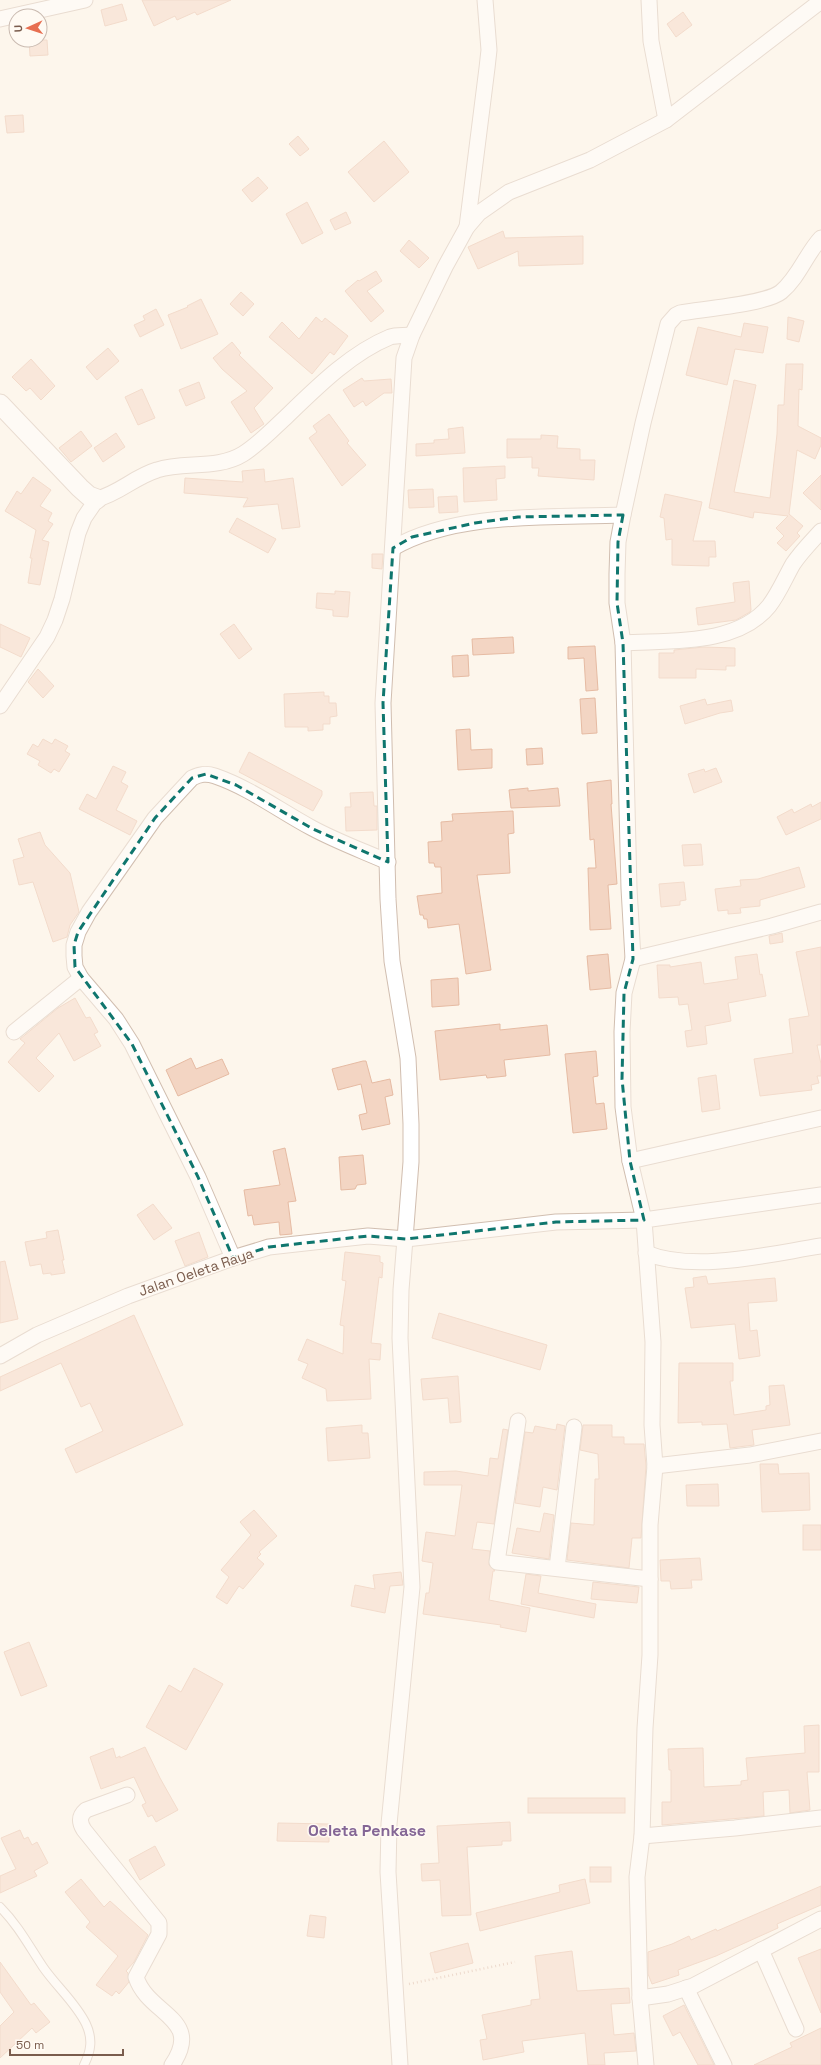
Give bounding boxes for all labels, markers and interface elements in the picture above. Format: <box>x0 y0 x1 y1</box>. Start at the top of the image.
north arrow <box>8 8 48 48</box>
text: U <box>11 24 25 33</box>
street label: Jalan Oeleta Raya <box>136 1244 256 1300</box>
district label: Oeleta Penkase <box>308 1820 426 1841</box>
scale bar <box>10 2031 123 2057</box>
text: 50 m <box>16 2037 44 2053</box>

